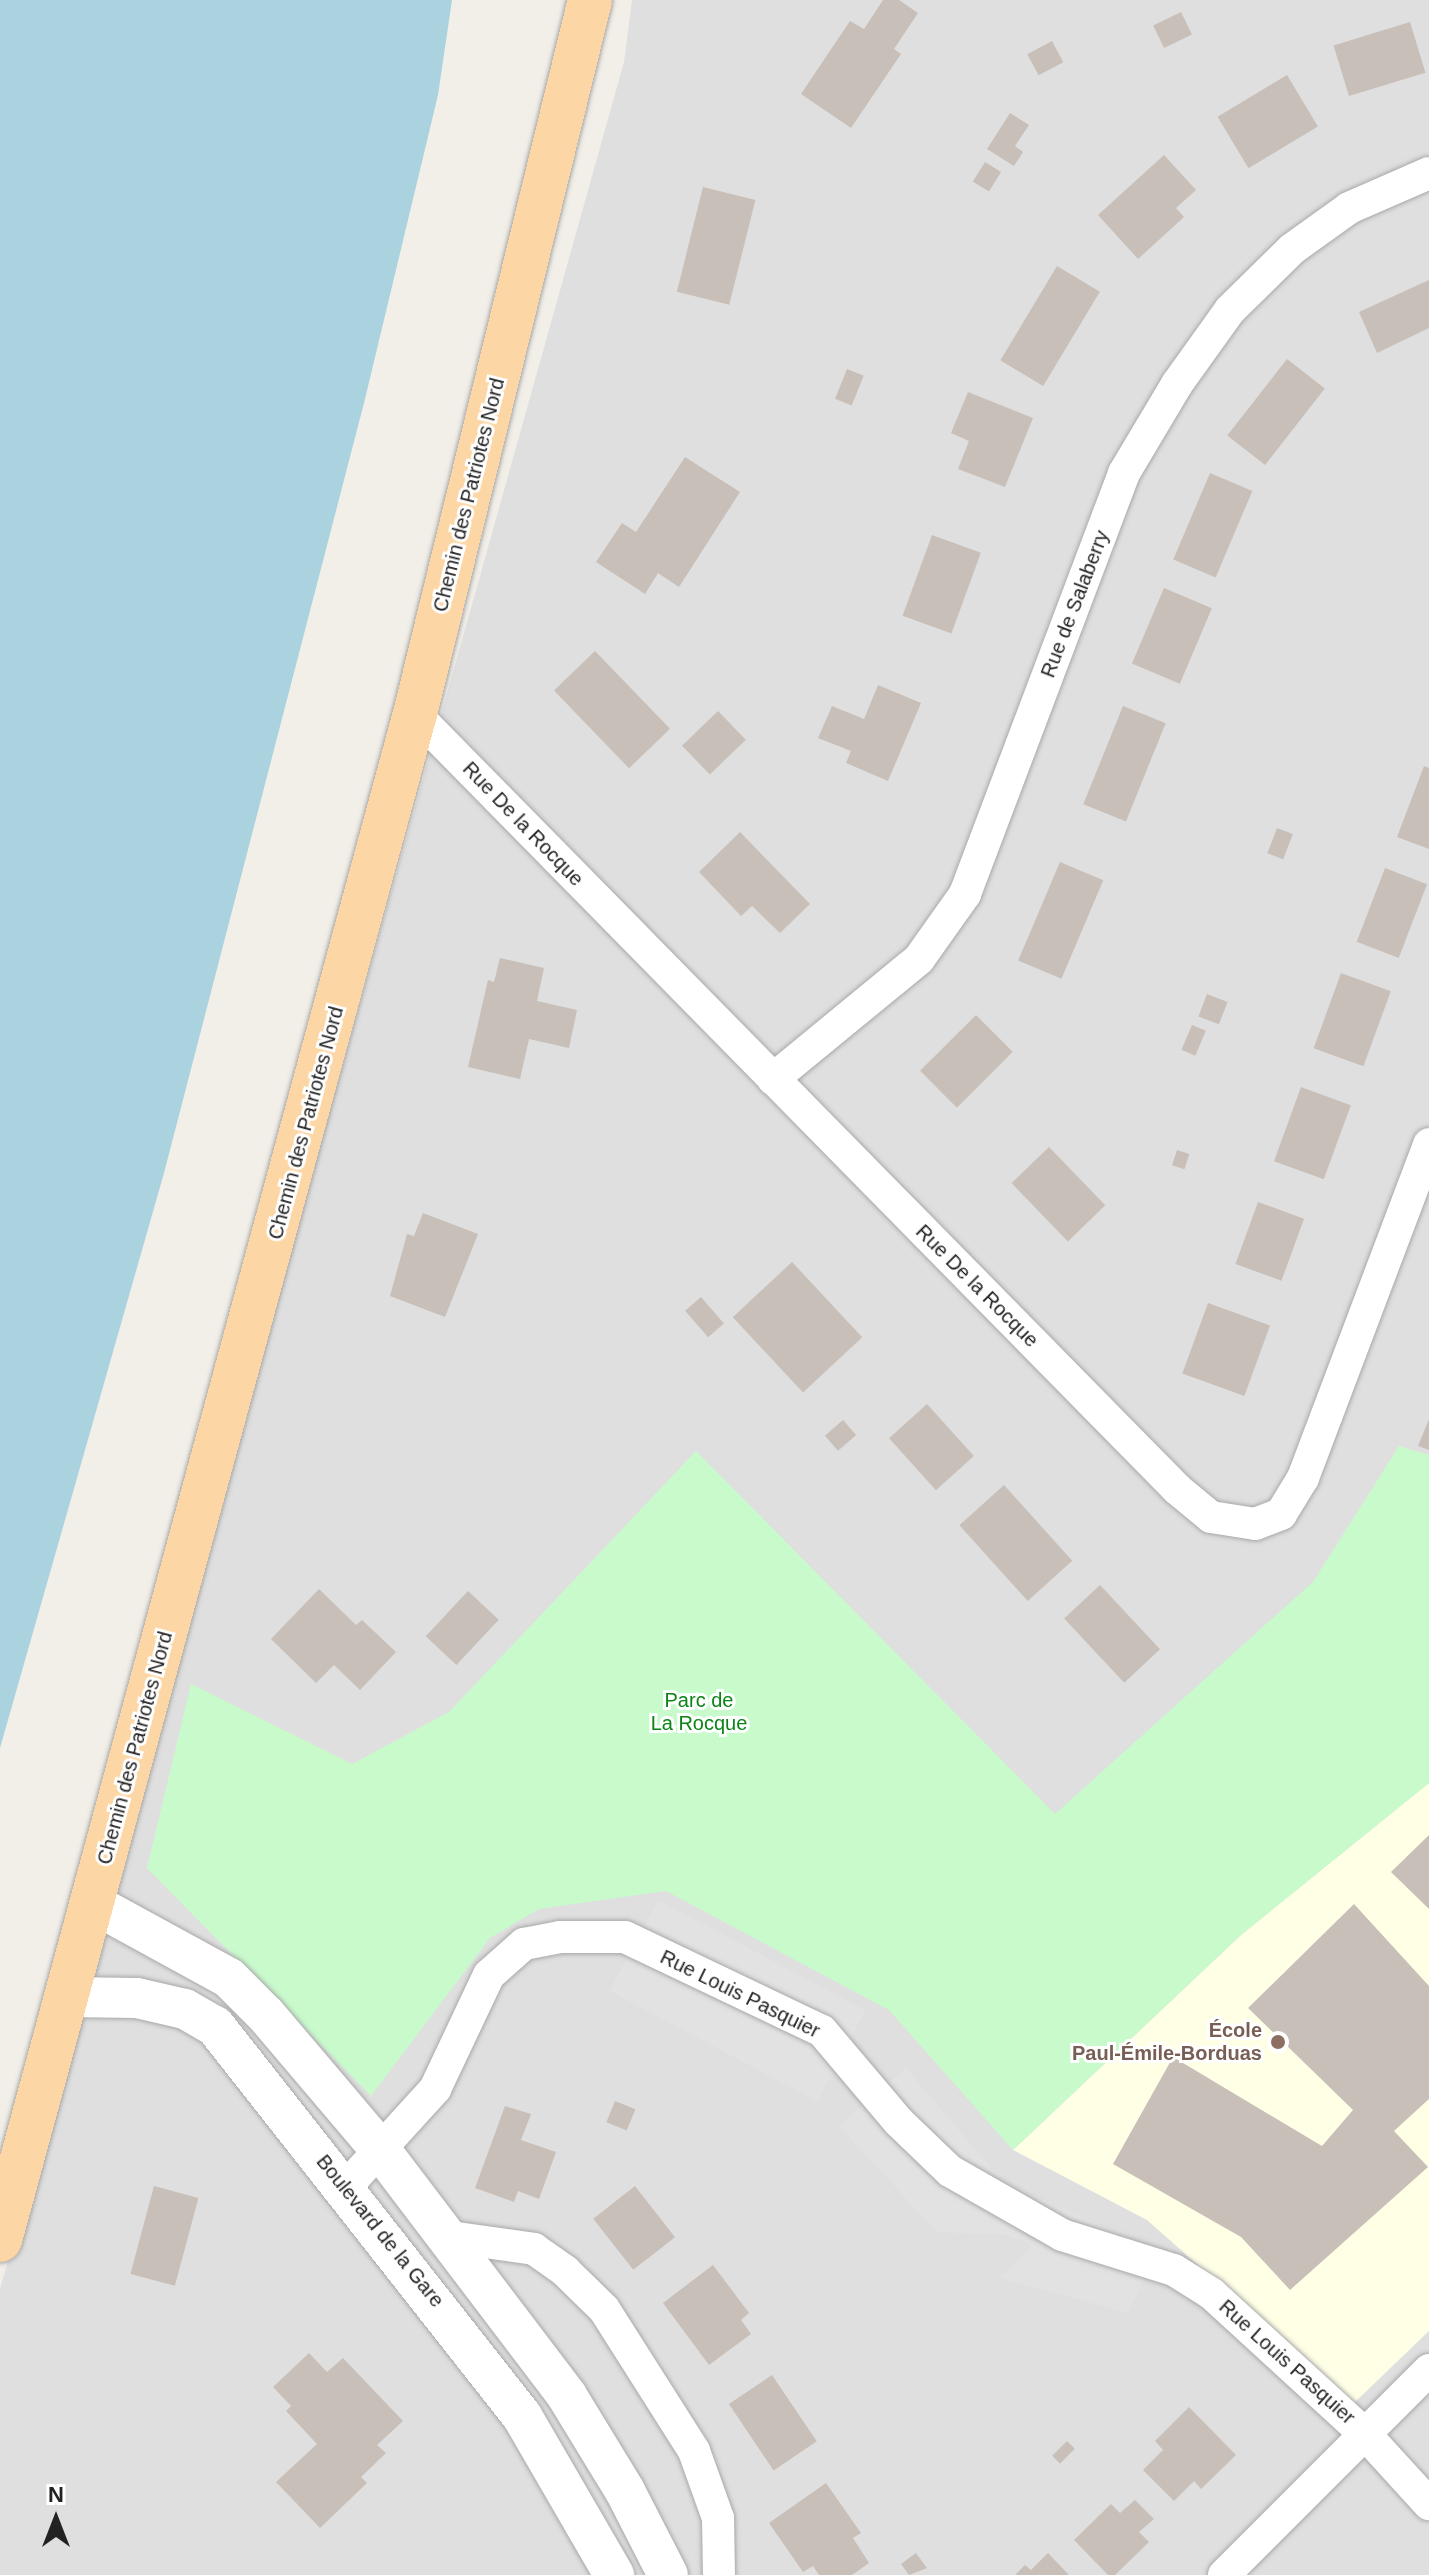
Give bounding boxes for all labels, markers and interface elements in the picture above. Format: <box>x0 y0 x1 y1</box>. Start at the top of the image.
street label: Chemin des Patriotes Nord <box>428 376 510 614</box>
street label: Rue de Salaberry <box>1036 527 1114 681</box>
street label: Rue De la Rocque <box>458 757 588 891</box>
street label: Chemin des Patriotes Nord <box>263 1004 349 1242</box>
street label: Rue De la Rocque <box>911 1220 1043 1352</box>
street label: Chemin des Patriotes Nord <box>92 1629 178 1867</box>
park label: Parc de La Rocque <box>651 1688 747 1735</box>
street label: Rue Louis Pasquier <box>656 1945 824 2043</box>
place label: École Paul-Émile-Borduas <box>1072 2018 1262 2065</box>
marker: École Paul-Émile-Borduas <box>1269 2033 1287 2051</box>
street label: Boulevard de la Gare <box>311 2150 449 2312</box>
street label: Rue Louis Pasquier <box>1214 2295 1360 2429</box>
north arrow <box>16 2479 96 2559</box>
text: N <box>48 2482 64 2507</box>

